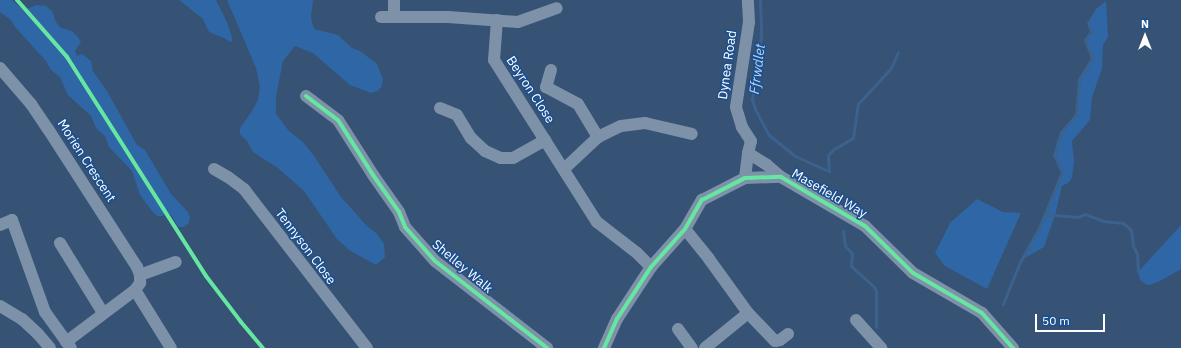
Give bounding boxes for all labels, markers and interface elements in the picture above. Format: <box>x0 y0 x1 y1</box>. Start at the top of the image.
north arrow <box>1125 16 1165 56</box>
text: N <box>1141 17 1149 31</box>
street label: Dynea Road <box>715 29 741 101</box>
water label: Ffrwdlet <box>746 43 768 95</box>
street label: Beyron Close <box>503 54 557 126</box>
street label: Morien Crescent <box>54 117 118 205</box>
street label: Masefield Way <box>789 166 869 222</box>
street label: Tennyson Close <box>271 206 339 288</box>
street label: Shelley Walk <box>428 237 496 297</box>
scale bar <box>1037 306 1107 332</box>
text: 50 m <box>1042 313 1070 328</box>

